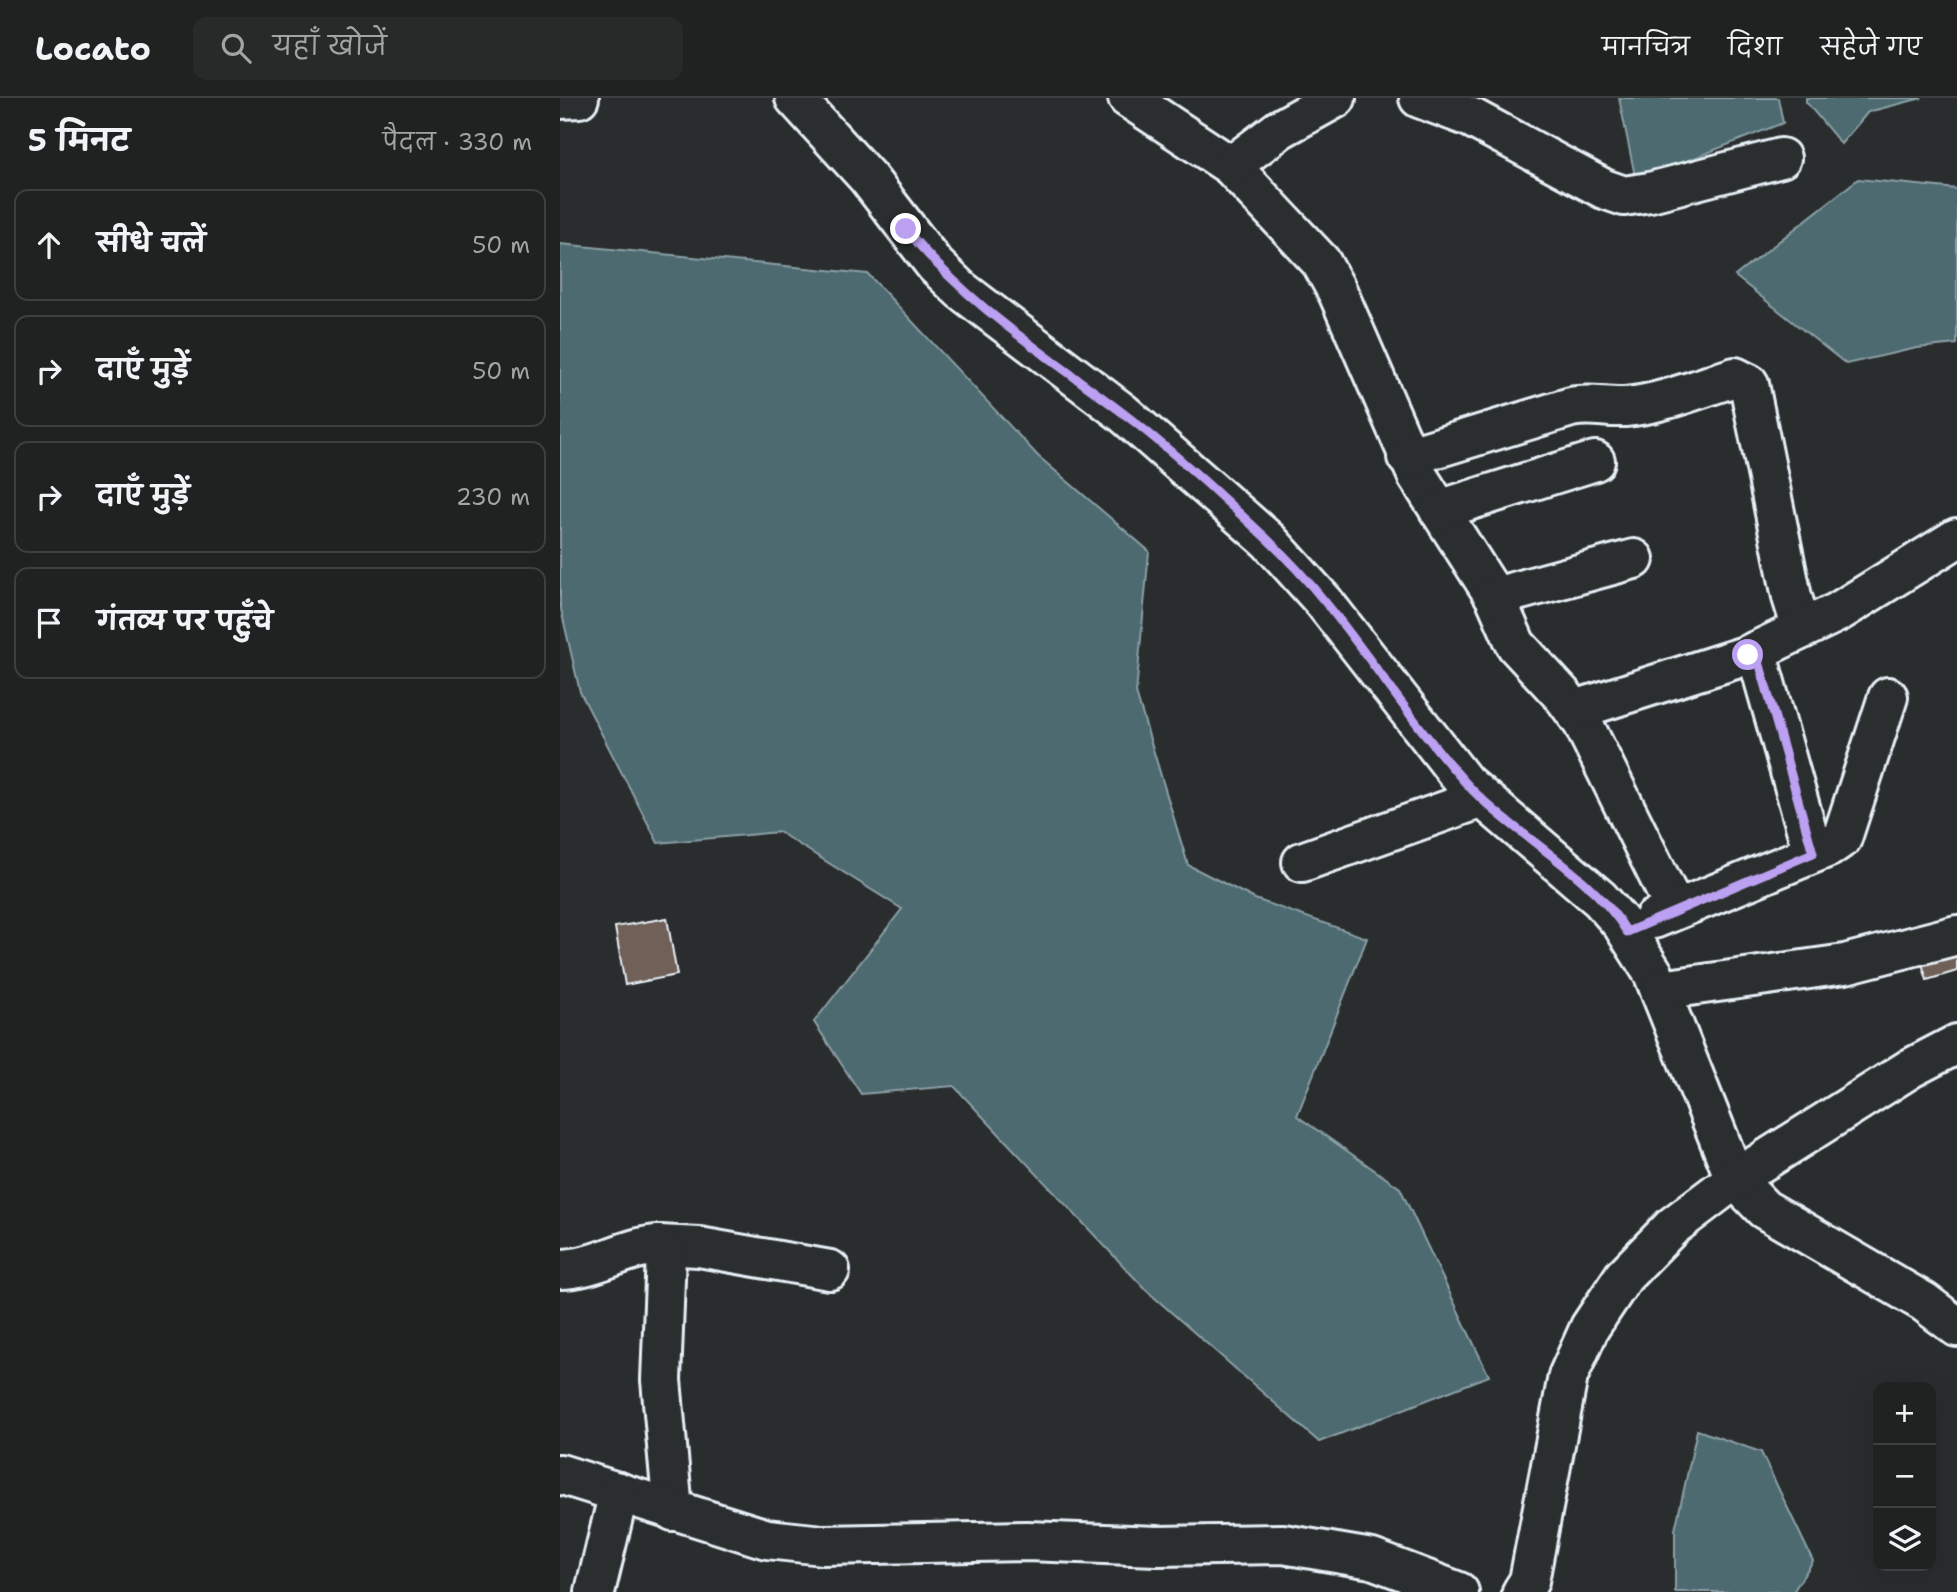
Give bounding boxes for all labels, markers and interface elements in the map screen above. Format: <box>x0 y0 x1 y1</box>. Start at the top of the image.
search box <box>193 17 683 80</box>
text: Locato <box>35 26 151 71</box>
text: यहाँ खोजें <box>273 28 387 63</box>
icon: search <box>217 29 255 67</box>
text: मानचित्र <box>1602 31 1690 63</box>
text: दिशा <box>1728 31 1782 63</box>
text: सहेजे गए <box>1820 31 1922 63</box>
text: 5 मिनट <box>28 120 130 161</box>
text: पैदल · 330 m <box>382 127 532 157</box>
route end <box>890 213 921 244</box>
text: सीधे चलें <box>97 225 206 260</box>
icon: ahead <box>30 226 68 264</box>
text: 50 m <box>472 230 530 260</box>
text: दाएँ मुड़ें <box>97 351 190 386</box>
icon: right <box>30 352 68 390</box>
text: 50 m <box>472 356 530 386</box>
text: दाएँ मुड़ें <box>97 477 190 512</box>
icon: right <box>30 478 68 516</box>
text: 230 m <box>456 482 530 512</box>
text: गंतव्य पर पहुँचे <box>97 603 273 638</box>
icon: arrive <box>30 604 68 642</box>
route start <box>1732 639 1763 670</box>
map controls <box>1873 1382 1936 1571</box>
button: + <box>1873 1382 1936 1445</box>
button: − <box>1873 1445 1936 1508</box>
button: layers <box>1873 1508 1936 1571</box>

